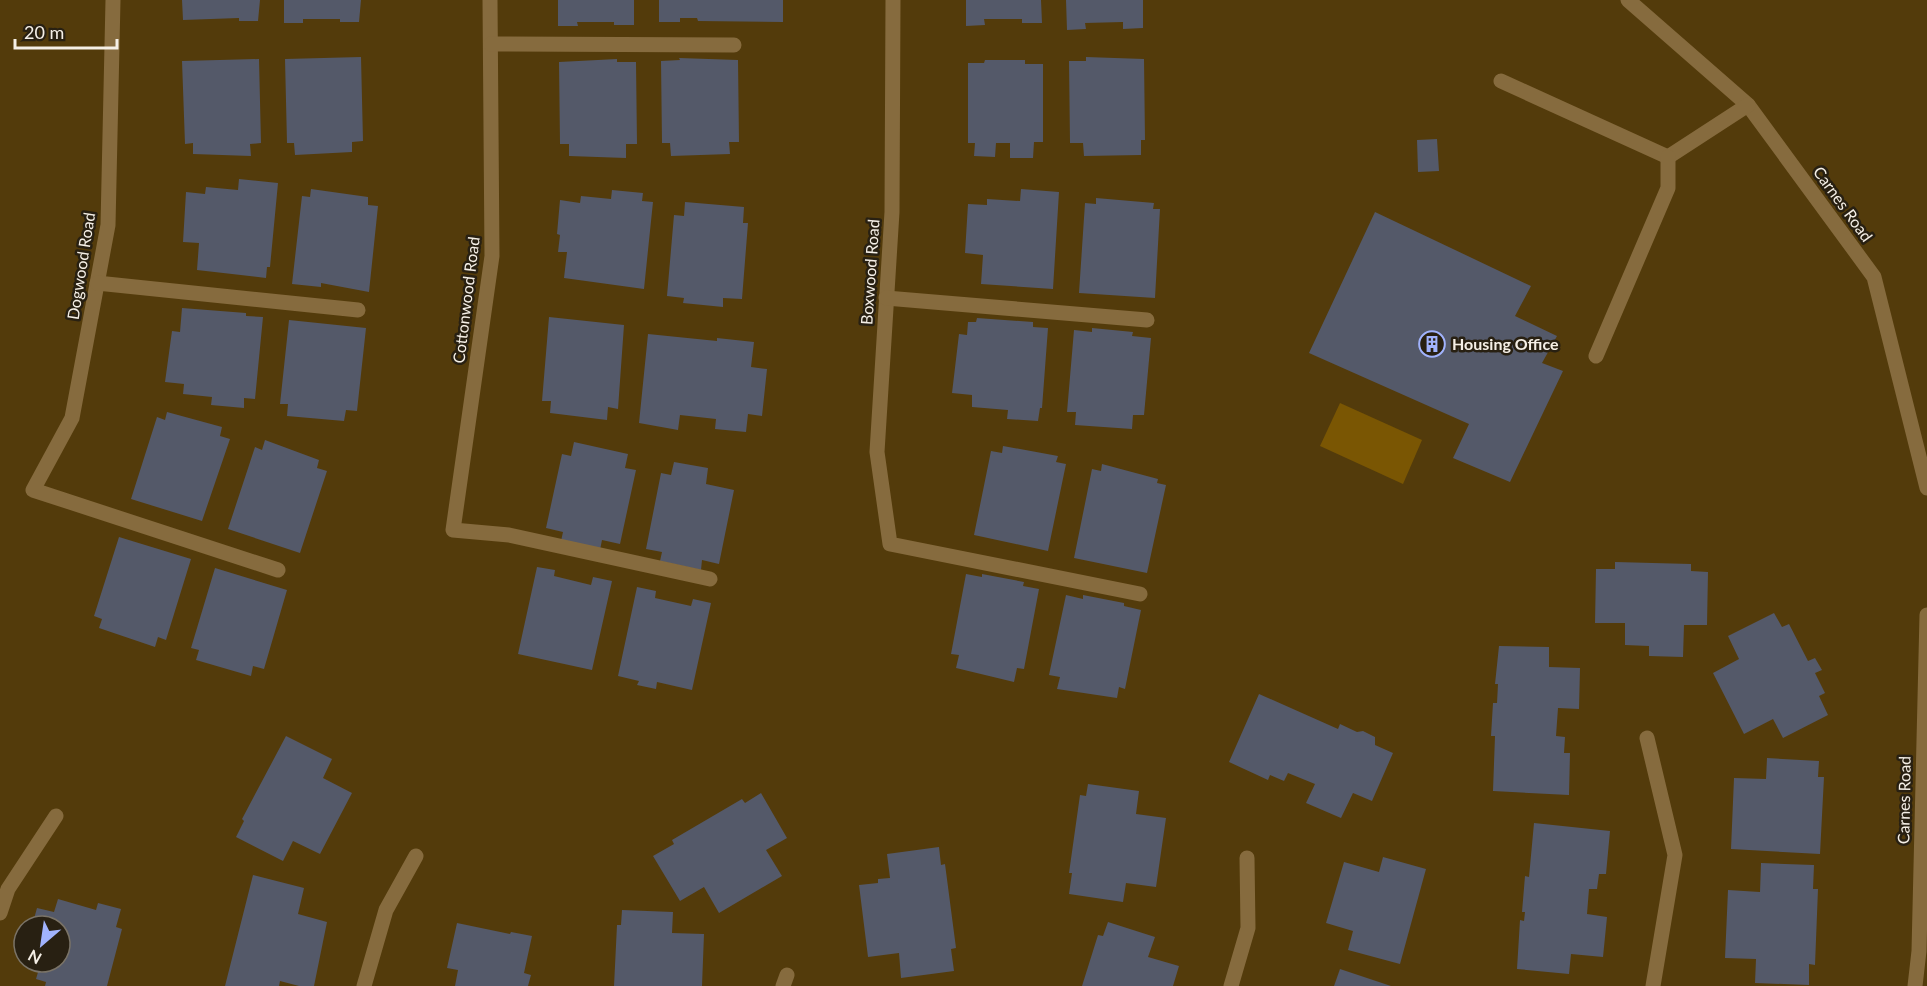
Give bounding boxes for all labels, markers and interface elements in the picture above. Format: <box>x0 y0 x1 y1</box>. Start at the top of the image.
scale bar <box>15 12 117 50</box>
text: 20 m <box>24 21 64 43</box>
street label: Carnes Road <box>1810 162 1877 245</box>
street label: Dogwood Road <box>63 211 98 321</box>
street label: Boxwood Road <box>856 218 883 326</box>
street label: Cottonwood Road <box>448 236 483 364</box>
building icon: Housing Office <box>1417 329 1447 359</box>
place label: Housing Office <box>1452 334 1559 353</box>
street label: Carnes Road <box>1893 756 1914 844</box>
north arrow <box>12 914 72 974</box>
text: N <box>24 946 44 969</box>

